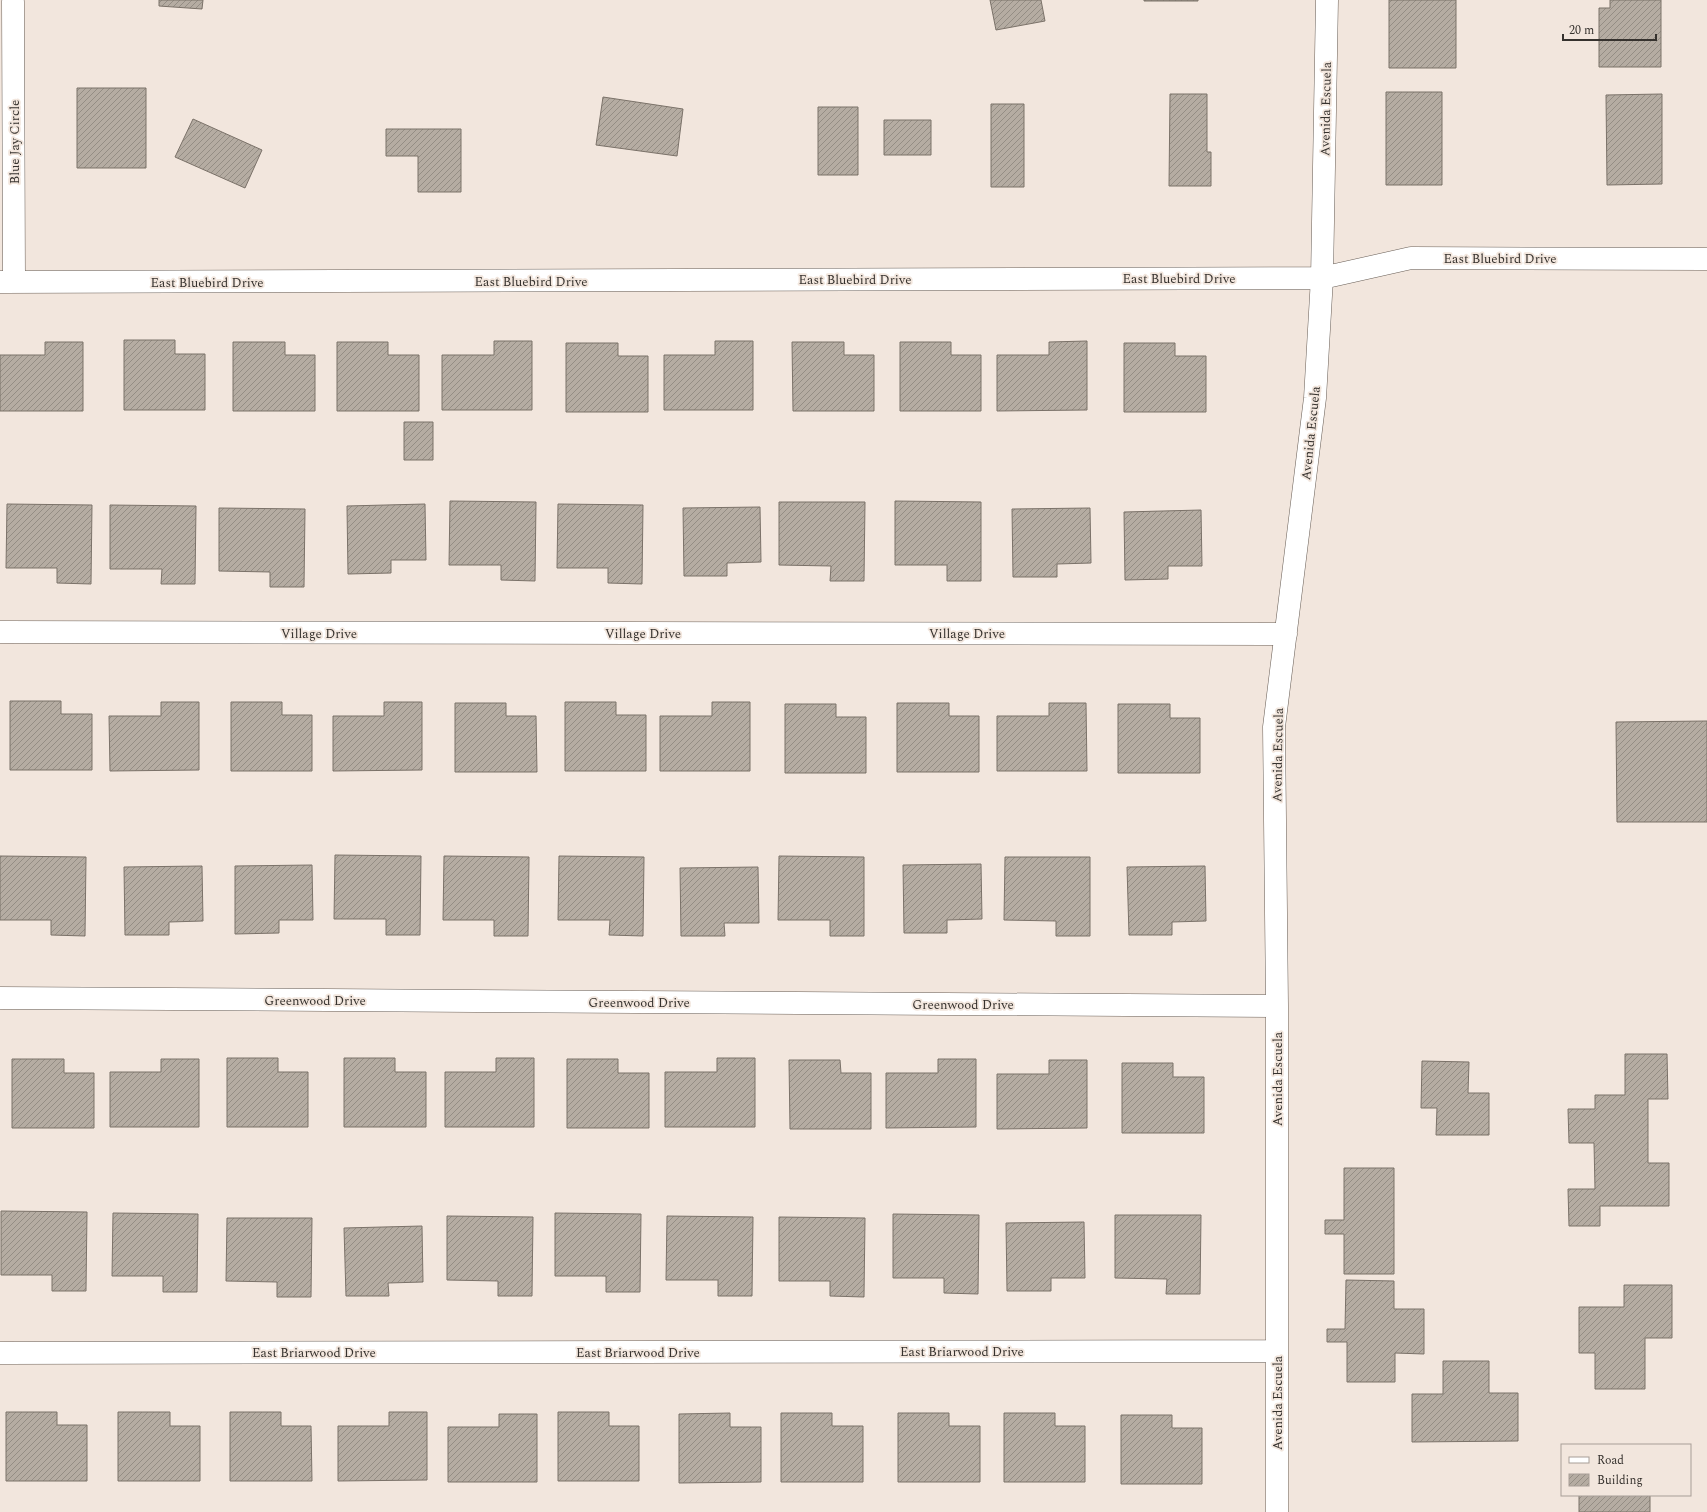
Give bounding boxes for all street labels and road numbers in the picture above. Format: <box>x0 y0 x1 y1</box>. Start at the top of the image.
street label: Avenida Escuela <box>1315 61 1337 156</box>
street label: Blue Jay Circle <box>5 100 25 184</box>
street label: East Bluebird Drive <box>1444 249 1556 269</box>
street label: East Bluebird Drive <box>1123 269 1235 289</box>
street label: East Bluebird Drive <box>799 270 911 290</box>
street label: East Bluebird Drive <box>475 272 587 292</box>
street label: East Bluebird Drive <box>151 273 263 293</box>
street label: Avenida Escuela <box>1296 385 1326 481</box>
street label: Village Drive <box>281 624 357 644</box>
street label: Village Drive <box>605 624 681 644</box>
street label: Village Drive <box>929 624 1005 644</box>
street label: Avenida Escuela <box>1267 707 1289 802</box>
street label: Greenwood Drive <box>264 991 366 1011</box>
street label: Greenwood Drive <box>588 993 690 1013</box>
street label: Greenwood Drive <box>912 995 1014 1015</box>
street label: Avenida Escuela <box>1268 1031 1288 1126</box>
street label: East Briarwood Drive <box>900 1342 1024 1362</box>
street label: East Briarwood Drive <box>252 1343 376 1363</box>
street label: East Briarwood Drive <box>576 1343 700 1363</box>
street label: Avenida Escuela <box>1268 1355 1288 1450</box>

